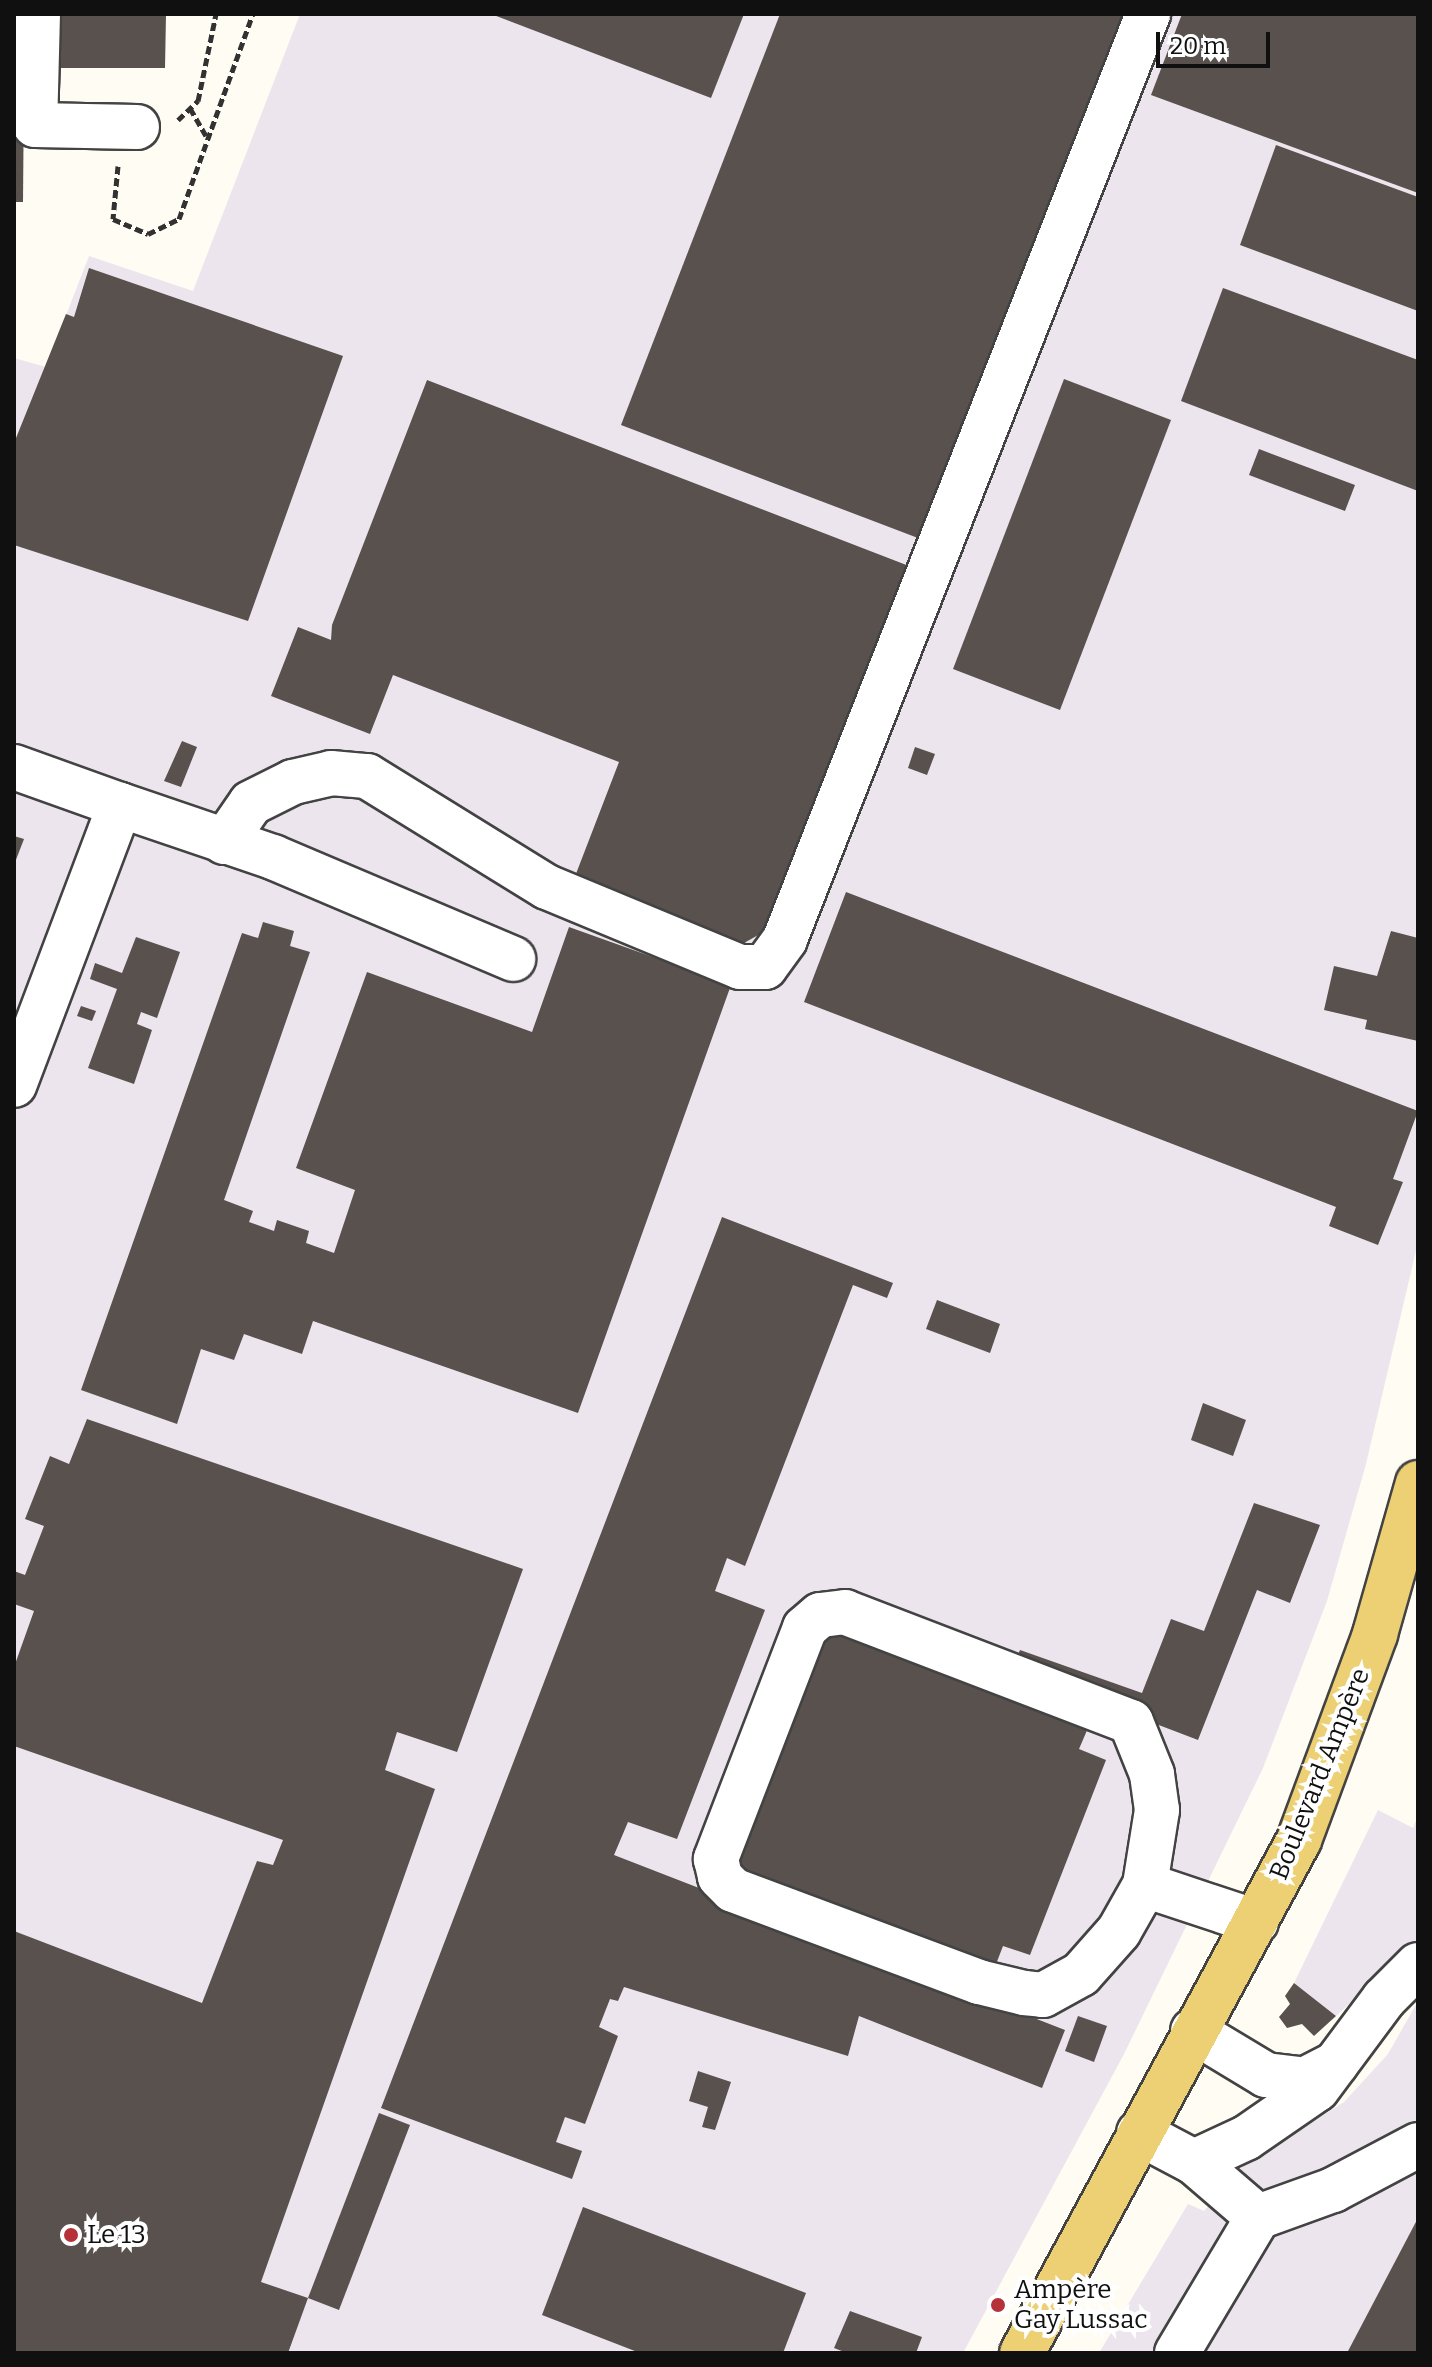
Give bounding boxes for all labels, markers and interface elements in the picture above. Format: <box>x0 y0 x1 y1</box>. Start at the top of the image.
scale bar <box>1160 16 1274 66</box>
text: 20 m <box>1170 32 1226 60</box>
street label: Boulevard Ampère <box>1263 1664 1377 1884</box>
place label: Le 13 <box>87 2219 146 2251</box>
marker: Le 13 <box>62 2226 80 2244</box>
place label: Ampère Gay Lussac <box>1014 2274 1148 2336</box>
marker: Ampère Gay Lussac <box>989 2296 1007 2314</box>

